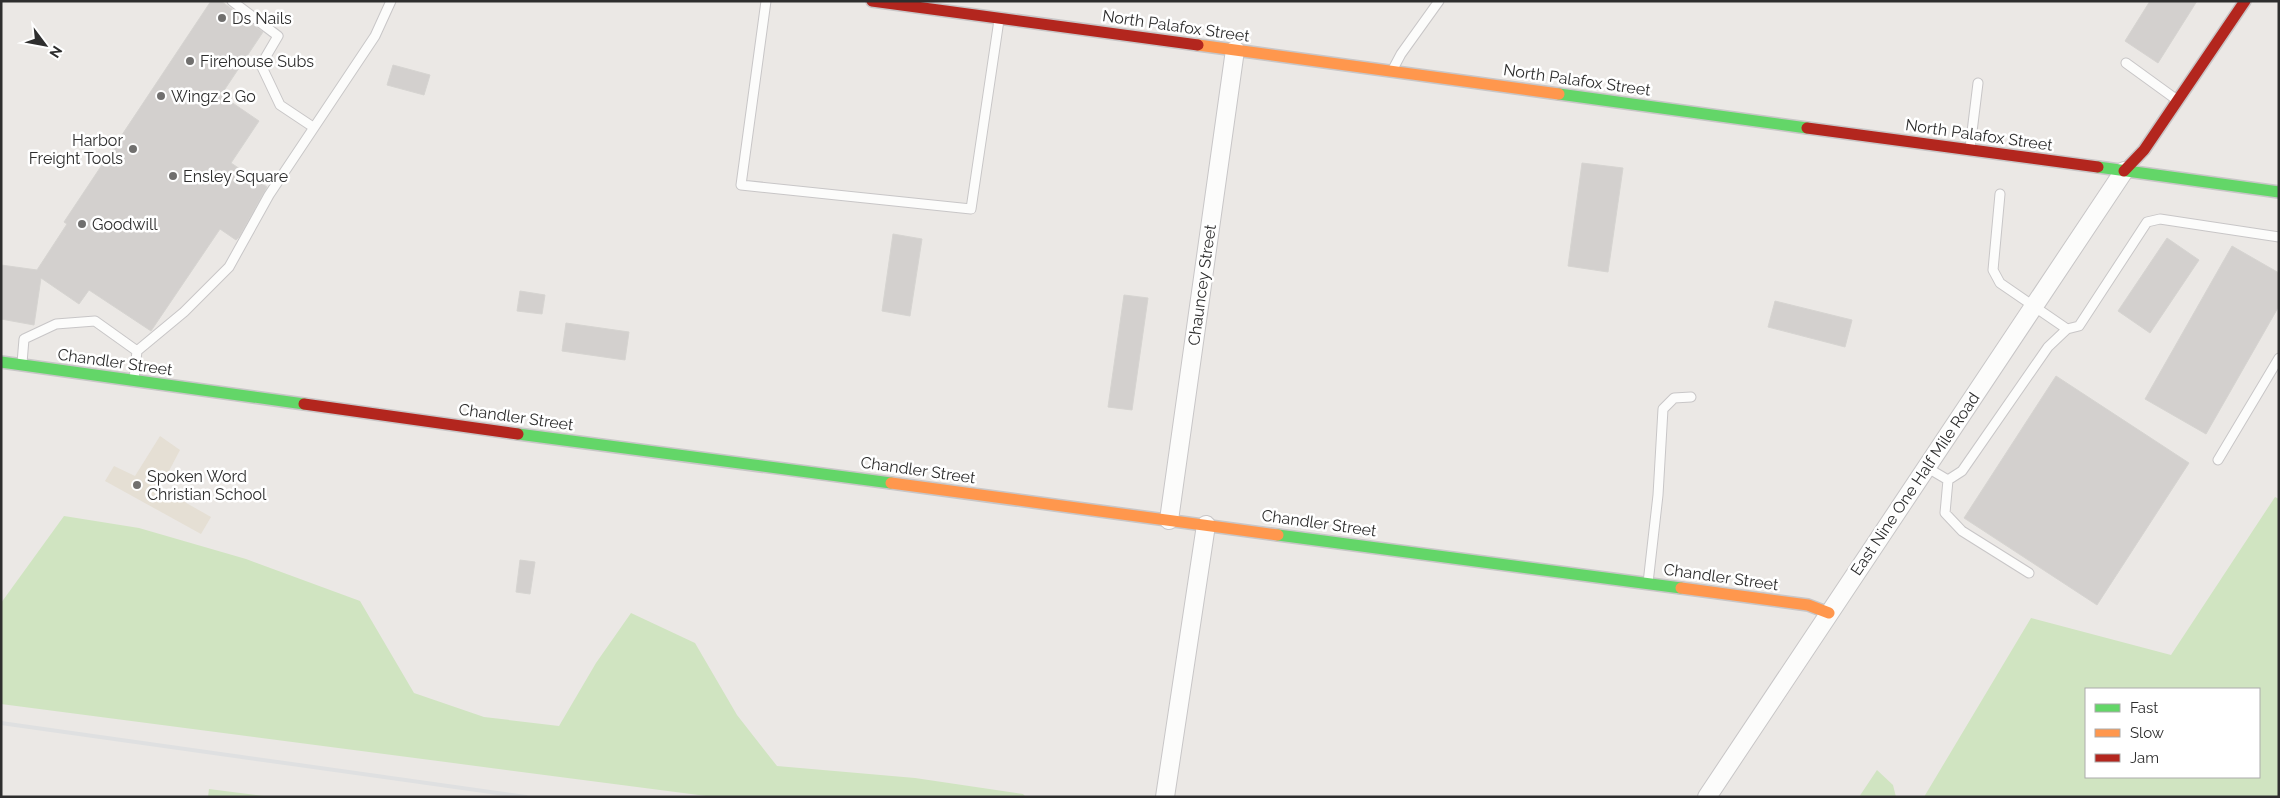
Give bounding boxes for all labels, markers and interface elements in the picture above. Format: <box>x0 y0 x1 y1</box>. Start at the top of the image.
street label: North Palafox Street <box>1101 6 1251 46</box>
place label: Ds Nails <box>232 9 292 28</box>
marker: Ds Nails <box>216 12 228 24</box>
north arrow <box>20 20 70 70</box>
text: N <box>46 43 66 61</box>
place label: Firehouse Subs <box>200 52 314 71</box>
marker: Firehouse Subs <box>184 55 196 67</box>
street label: North Palafox Street <box>1502 60 1652 100</box>
place label: Wingz 2 Go <box>171 87 256 106</box>
marker: Wingz 2 Go <box>155 90 167 102</box>
street label: North Palafox Street <box>1904 115 2054 155</box>
place label: Harbor Freight Tools <box>29 131 123 168</box>
marker: Harbor Freight Tools <box>127 143 139 155</box>
place label: Ensley Square <box>183 167 288 186</box>
marker: Ensley Square <box>167 170 179 182</box>
place label: Goodwill <box>92 215 158 234</box>
marker: Goodwill <box>76 218 88 230</box>
street label: Chauncey Street <box>1184 222 1220 347</box>
street label: Chandler Street <box>56 345 174 380</box>
street label: East Nine One Half Mile Road <box>1847 389 1983 579</box>
street label: Chandler Street <box>457 400 575 435</box>
street label: Chandler Street <box>859 453 977 488</box>
place label: Spoken Word Christian School <box>147 467 267 504</box>
marker: Spoken Word Christian School <box>131 479 143 491</box>
street label: Chandler Street <box>1260 506 1378 541</box>
street label: Chandler Street <box>1662 560 1780 595</box>
legend <box>2085 688 2260 778</box>
text: Fast <box>2130 699 2158 717</box>
text: Slow <box>2130 724 2164 742</box>
text: Jam <box>2130 749 2159 767</box>

